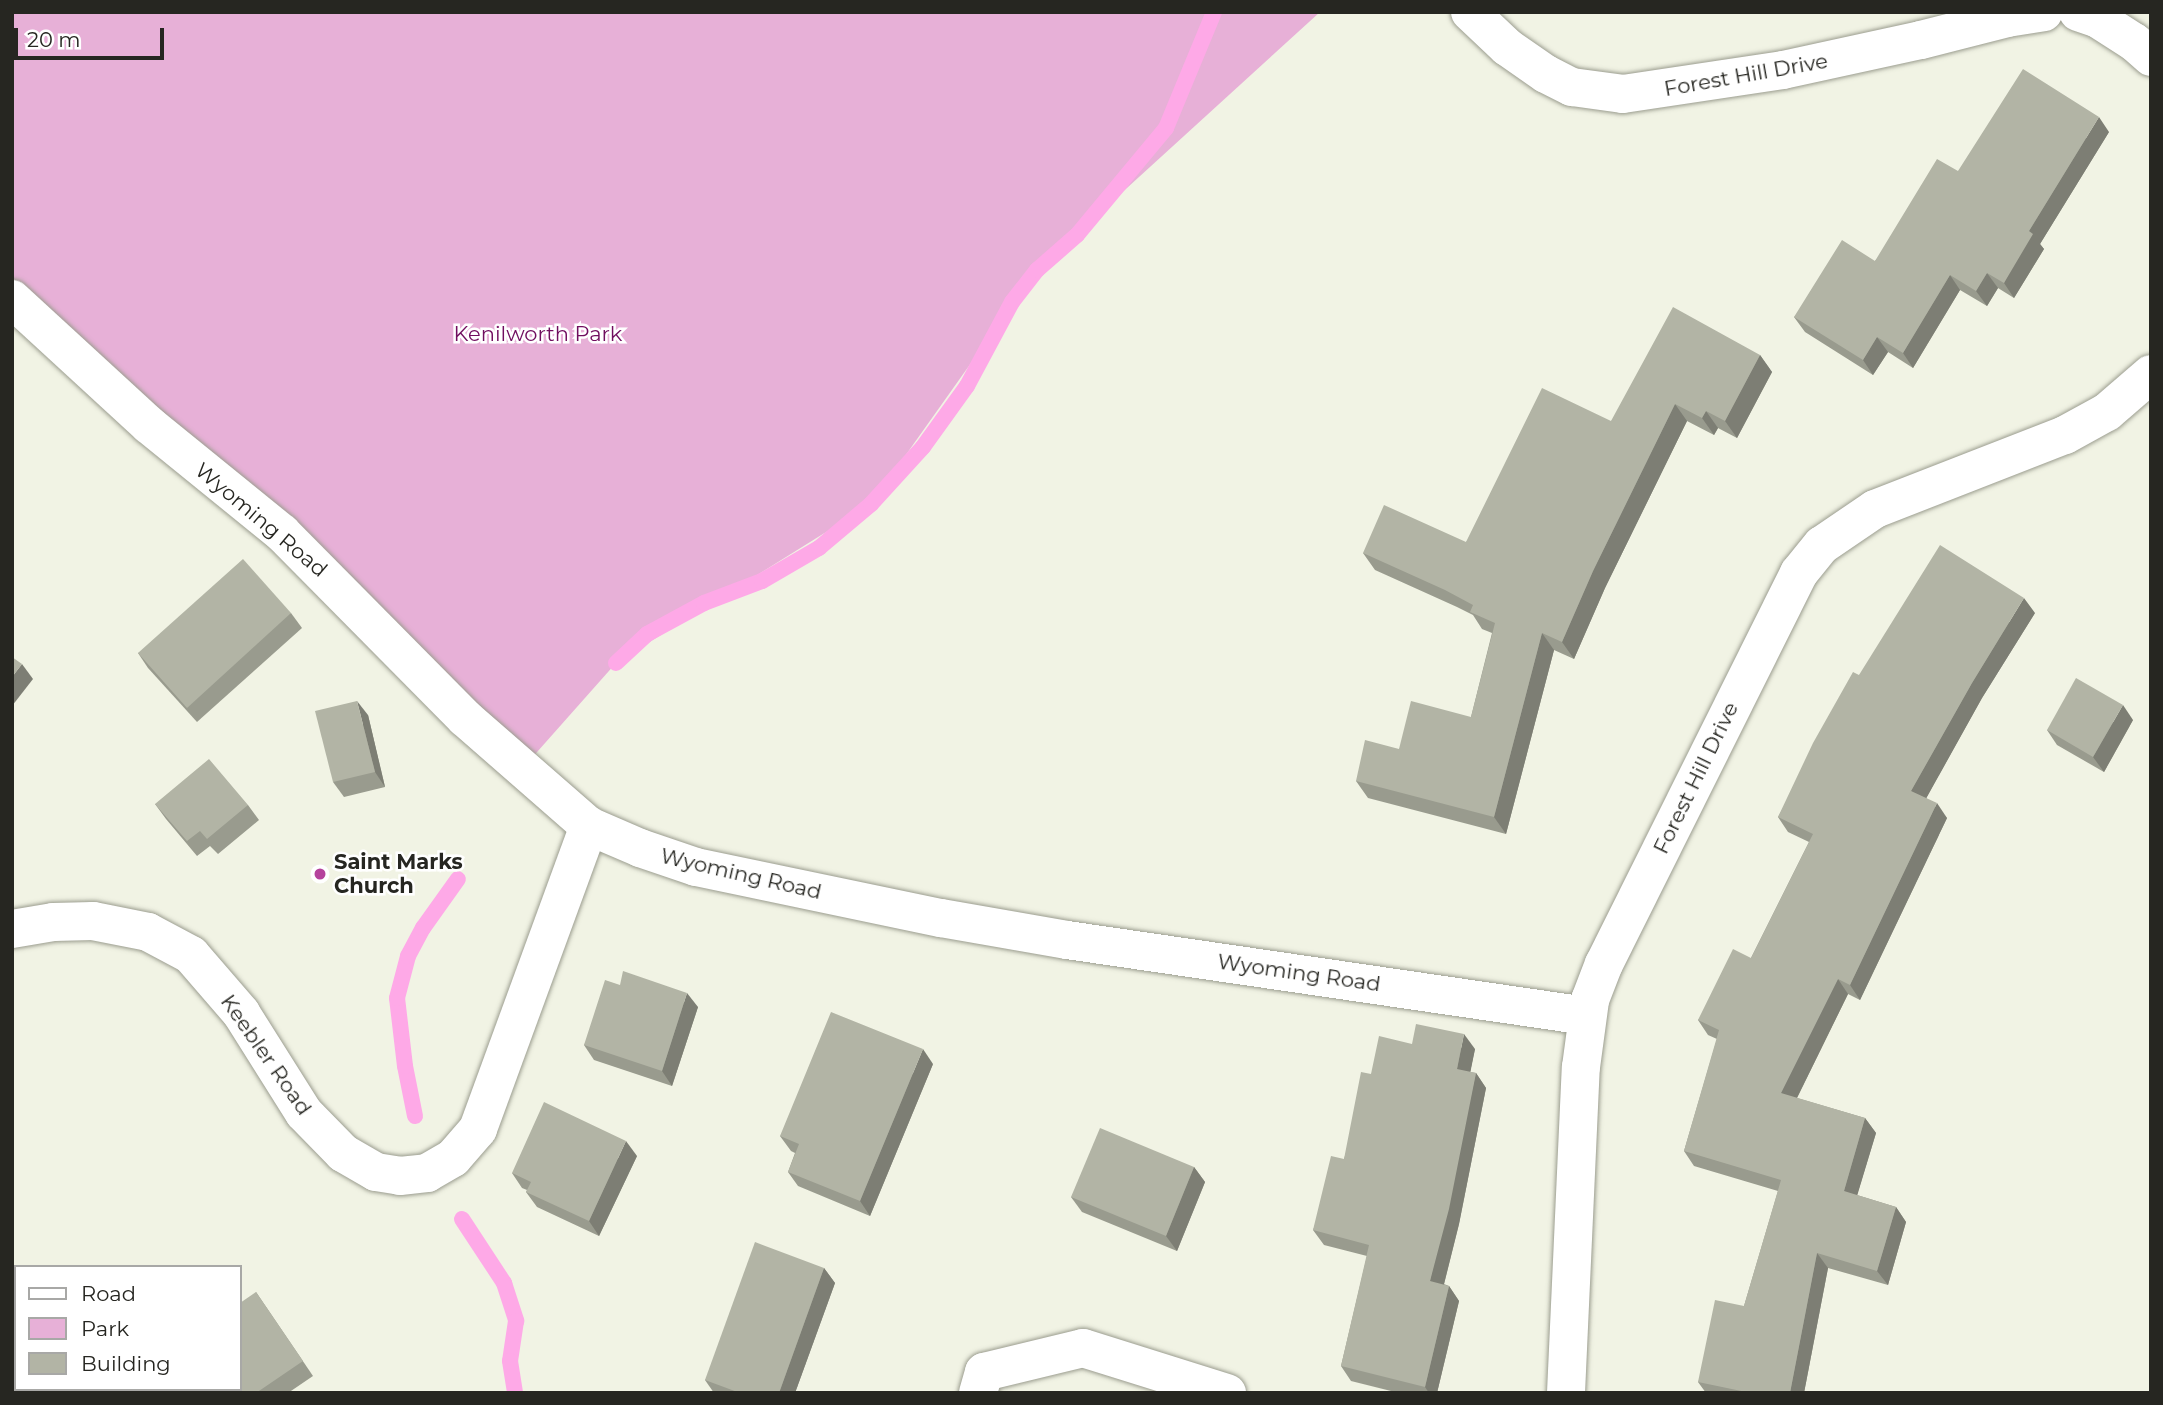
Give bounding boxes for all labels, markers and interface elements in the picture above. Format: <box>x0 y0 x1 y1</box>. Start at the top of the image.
scale bar <box>18 14 168 58</box>
text: 20 m <box>27 27 81 52</box>
street label: Forest Hill Drive <box>1662 48 1830 102</box>
park label: Kenilworth Park <box>454 321 622 347</box>
street label: Wyoming Road <box>190 457 332 583</box>
street label: Forest Hill Drive <box>1648 698 1744 858</box>
street label: Wyoming Road <box>658 843 824 905</box>
place label: Saint Marks Church <box>334 849 463 899</box>
marker: Saint Marks Church <box>312 866 328 882</box>
street label: Wyoming Road <box>1216 949 1382 997</box>
street label: Keebler Road <box>215 990 317 1120</box>
legend <box>14 1265 242 1391</box>
text: Road <box>81 1281 136 1306</box>
text: Park <box>81 1316 129 1341</box>
text: Building <box>81 1351 171 1376</box>

